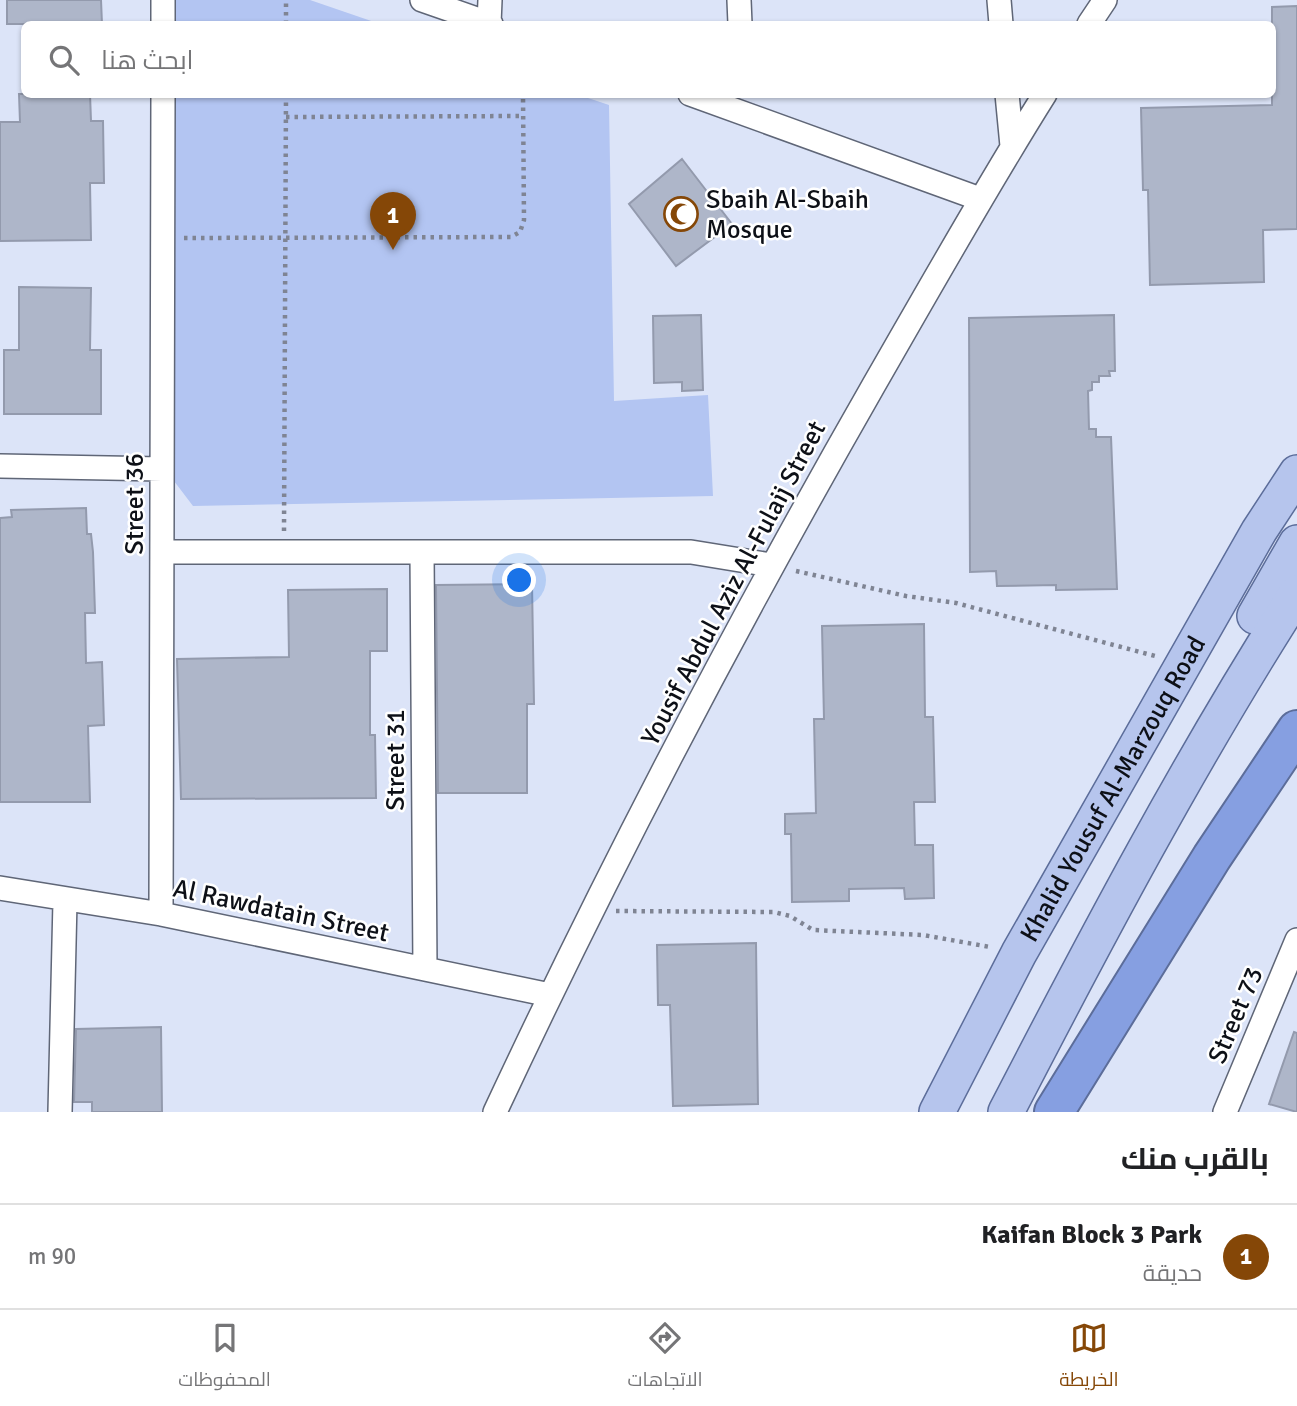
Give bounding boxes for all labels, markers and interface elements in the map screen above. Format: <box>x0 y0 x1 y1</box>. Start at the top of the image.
search box <box>21 21 1276 98</box>
icon: search <box>45 41 83 79</box>
text: ابحث هنا <box>101 45 194 77</box>
place label: Sbaih Al-Sbaih Mosque <box>706 184 869 246</box>
pin: 1 <box>370 192 416 250</box>
mosque icon: Sbaih Al-Sbaih Mosque <box>662 195 700 233</box>
street label: Yousif Abdul Aziz Al-Fulaij Street <box>635 416 833 751</box>
street label: Street 36 <box>119 453 151 555</box>
your location <box>502 563 536 597</box>
street label: Khalid Yousuf Al-Marzouq Road <box>1014 631 1213 948</box>
street label: Street 31 <box>380 709 412 811</box>
street label: Al Rawdatain Street <box>170 872 392 949</box>
street label: Street 73 <box>1201 962 1270 1068</box>
text: بالقرب منك <box>1121 1141 1269 1178</box>
text: Kaifan Block 3 Park <box>981 1219 1202 1251</box>
text: 90 m <box>28 1242 76 1271</box>
text: 1 <box>1240 1242 1252 1271</box>
text: حديقة <box>1143 1259 1202 1288</box>
tab: المحفوظات <box>178 1319 271 1397</box>
tab: الاتجاهات <box>627 1319 703 1397</box>
tab: الخريطة <box>1059 1319 1119 1397</box>

